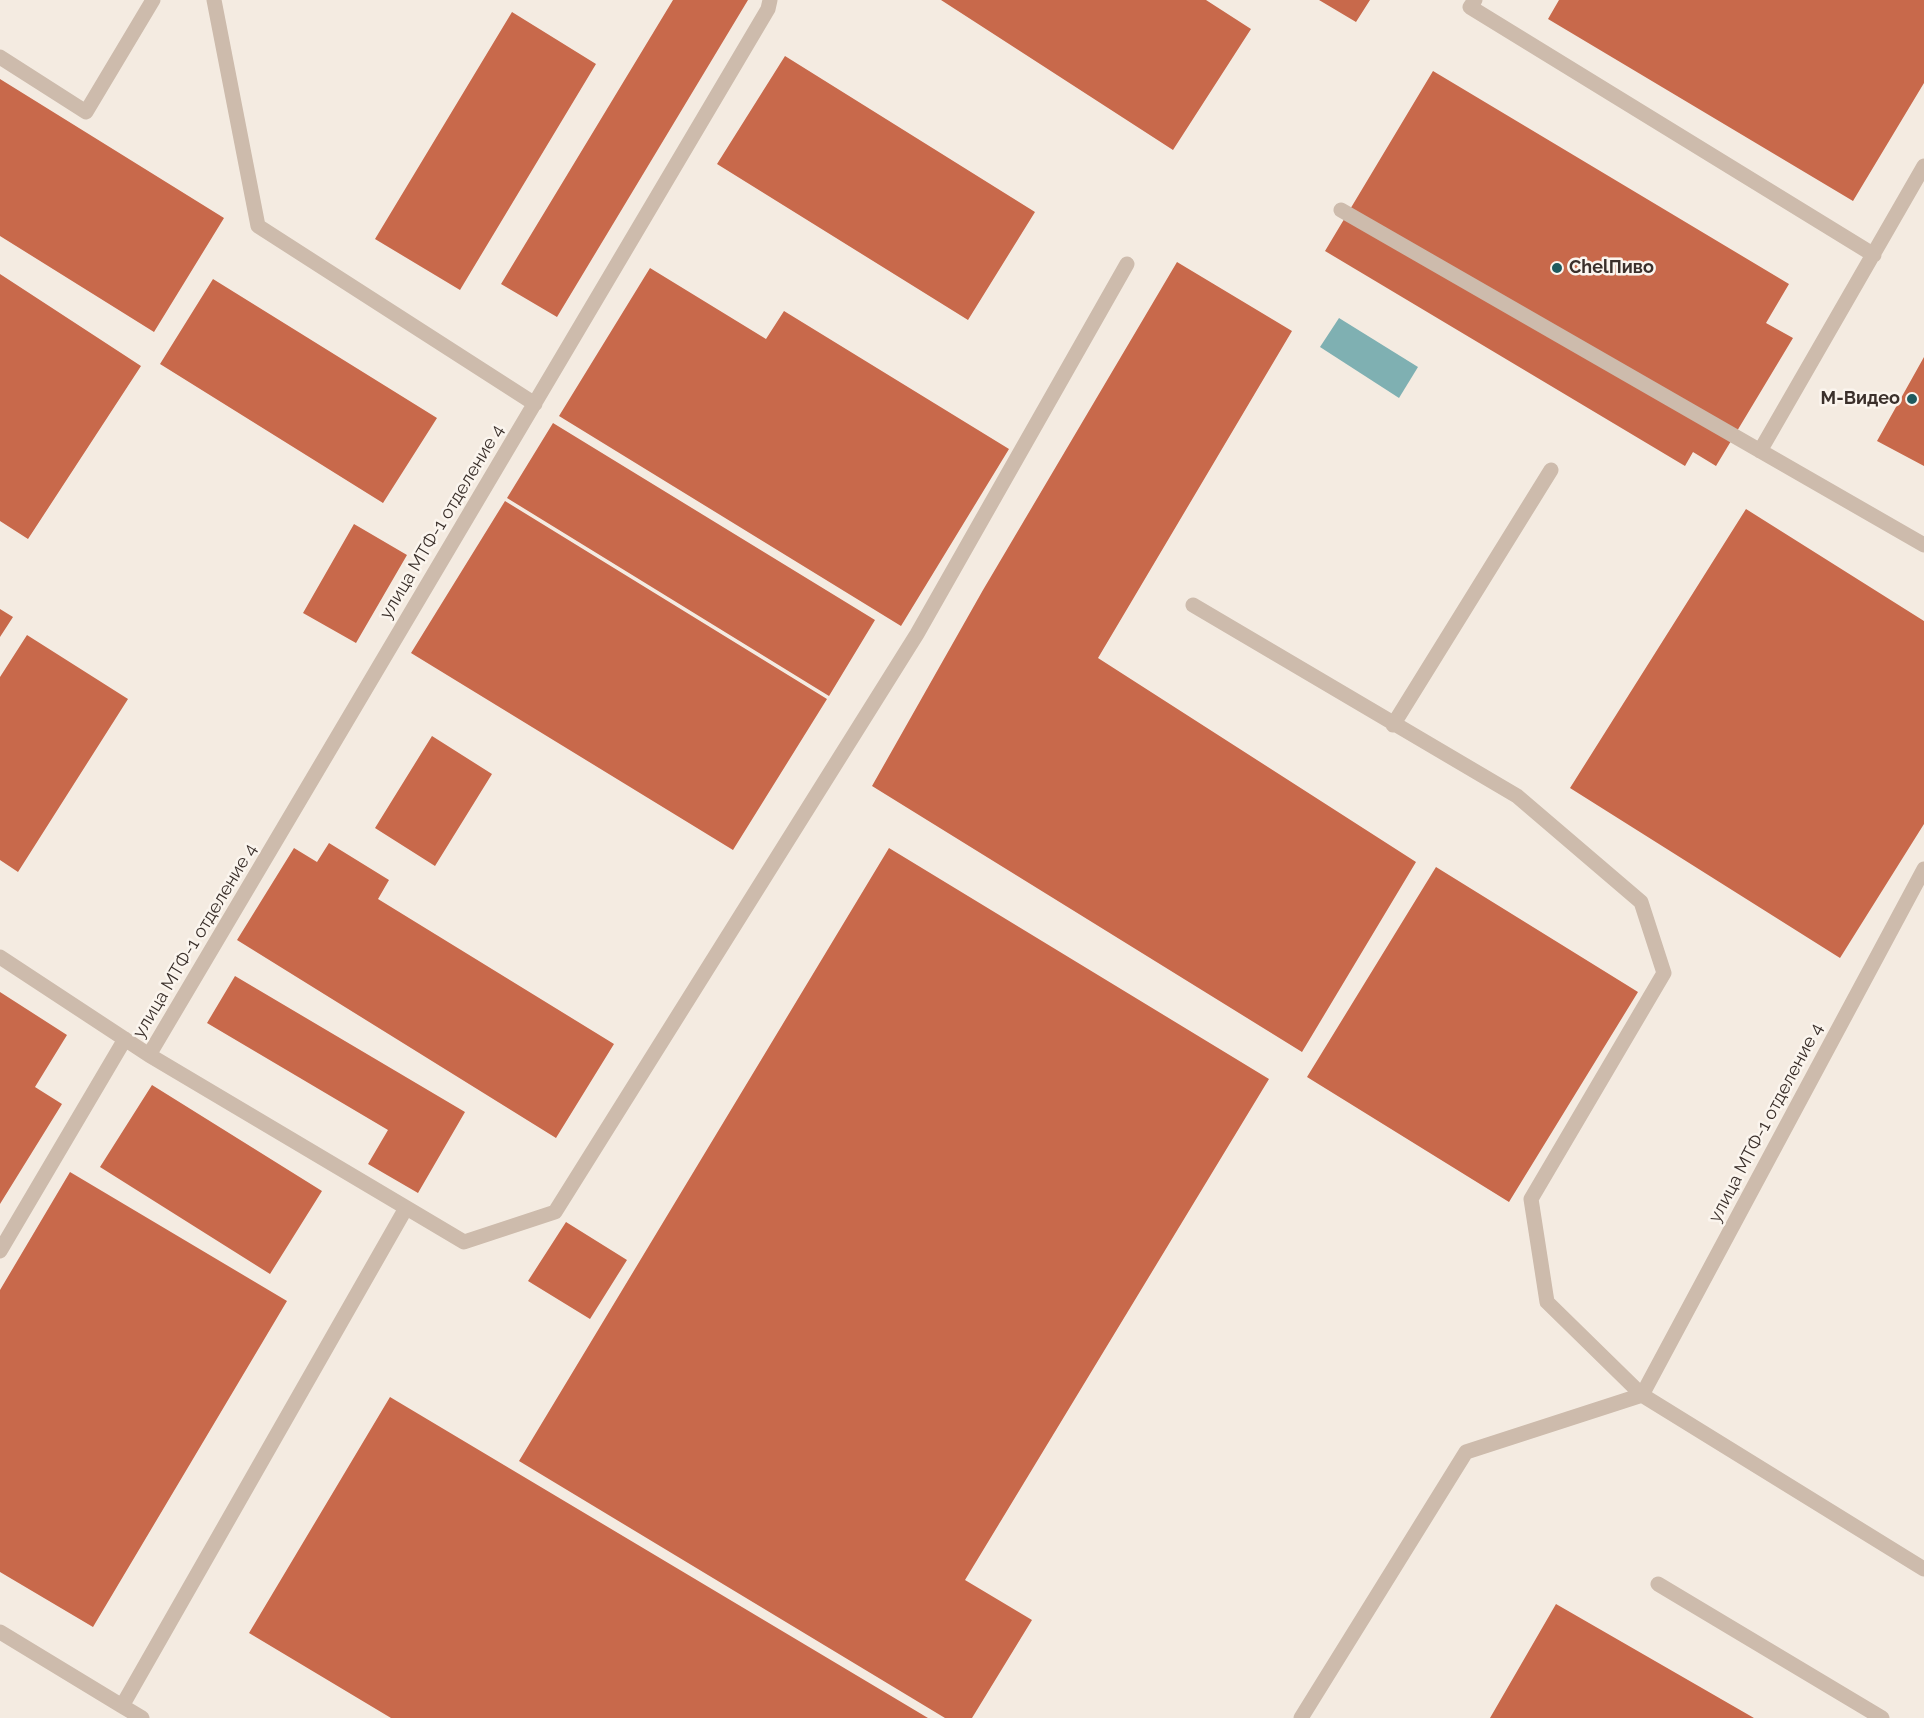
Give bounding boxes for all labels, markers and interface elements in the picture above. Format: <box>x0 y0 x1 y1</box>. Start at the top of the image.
place label: ChelПиво <box>1569 257 1654 279</box>
marker: ChelПиво <box>1550 261 1564 275</box>
place label: М-Видео <box>1821 388 1900 410</box>
marker: М-Видео <box>1905 392 1919 406</box>
street label: улица МТФ-1 отделение 4 <box>375 421 509 623</box>
street label: улица МТФ-1 отделение 4 <box>128 840 262 1042</box>
street label: улица МТФ-1 отделение 4 <box>1704 1020 1828 1226</box>

